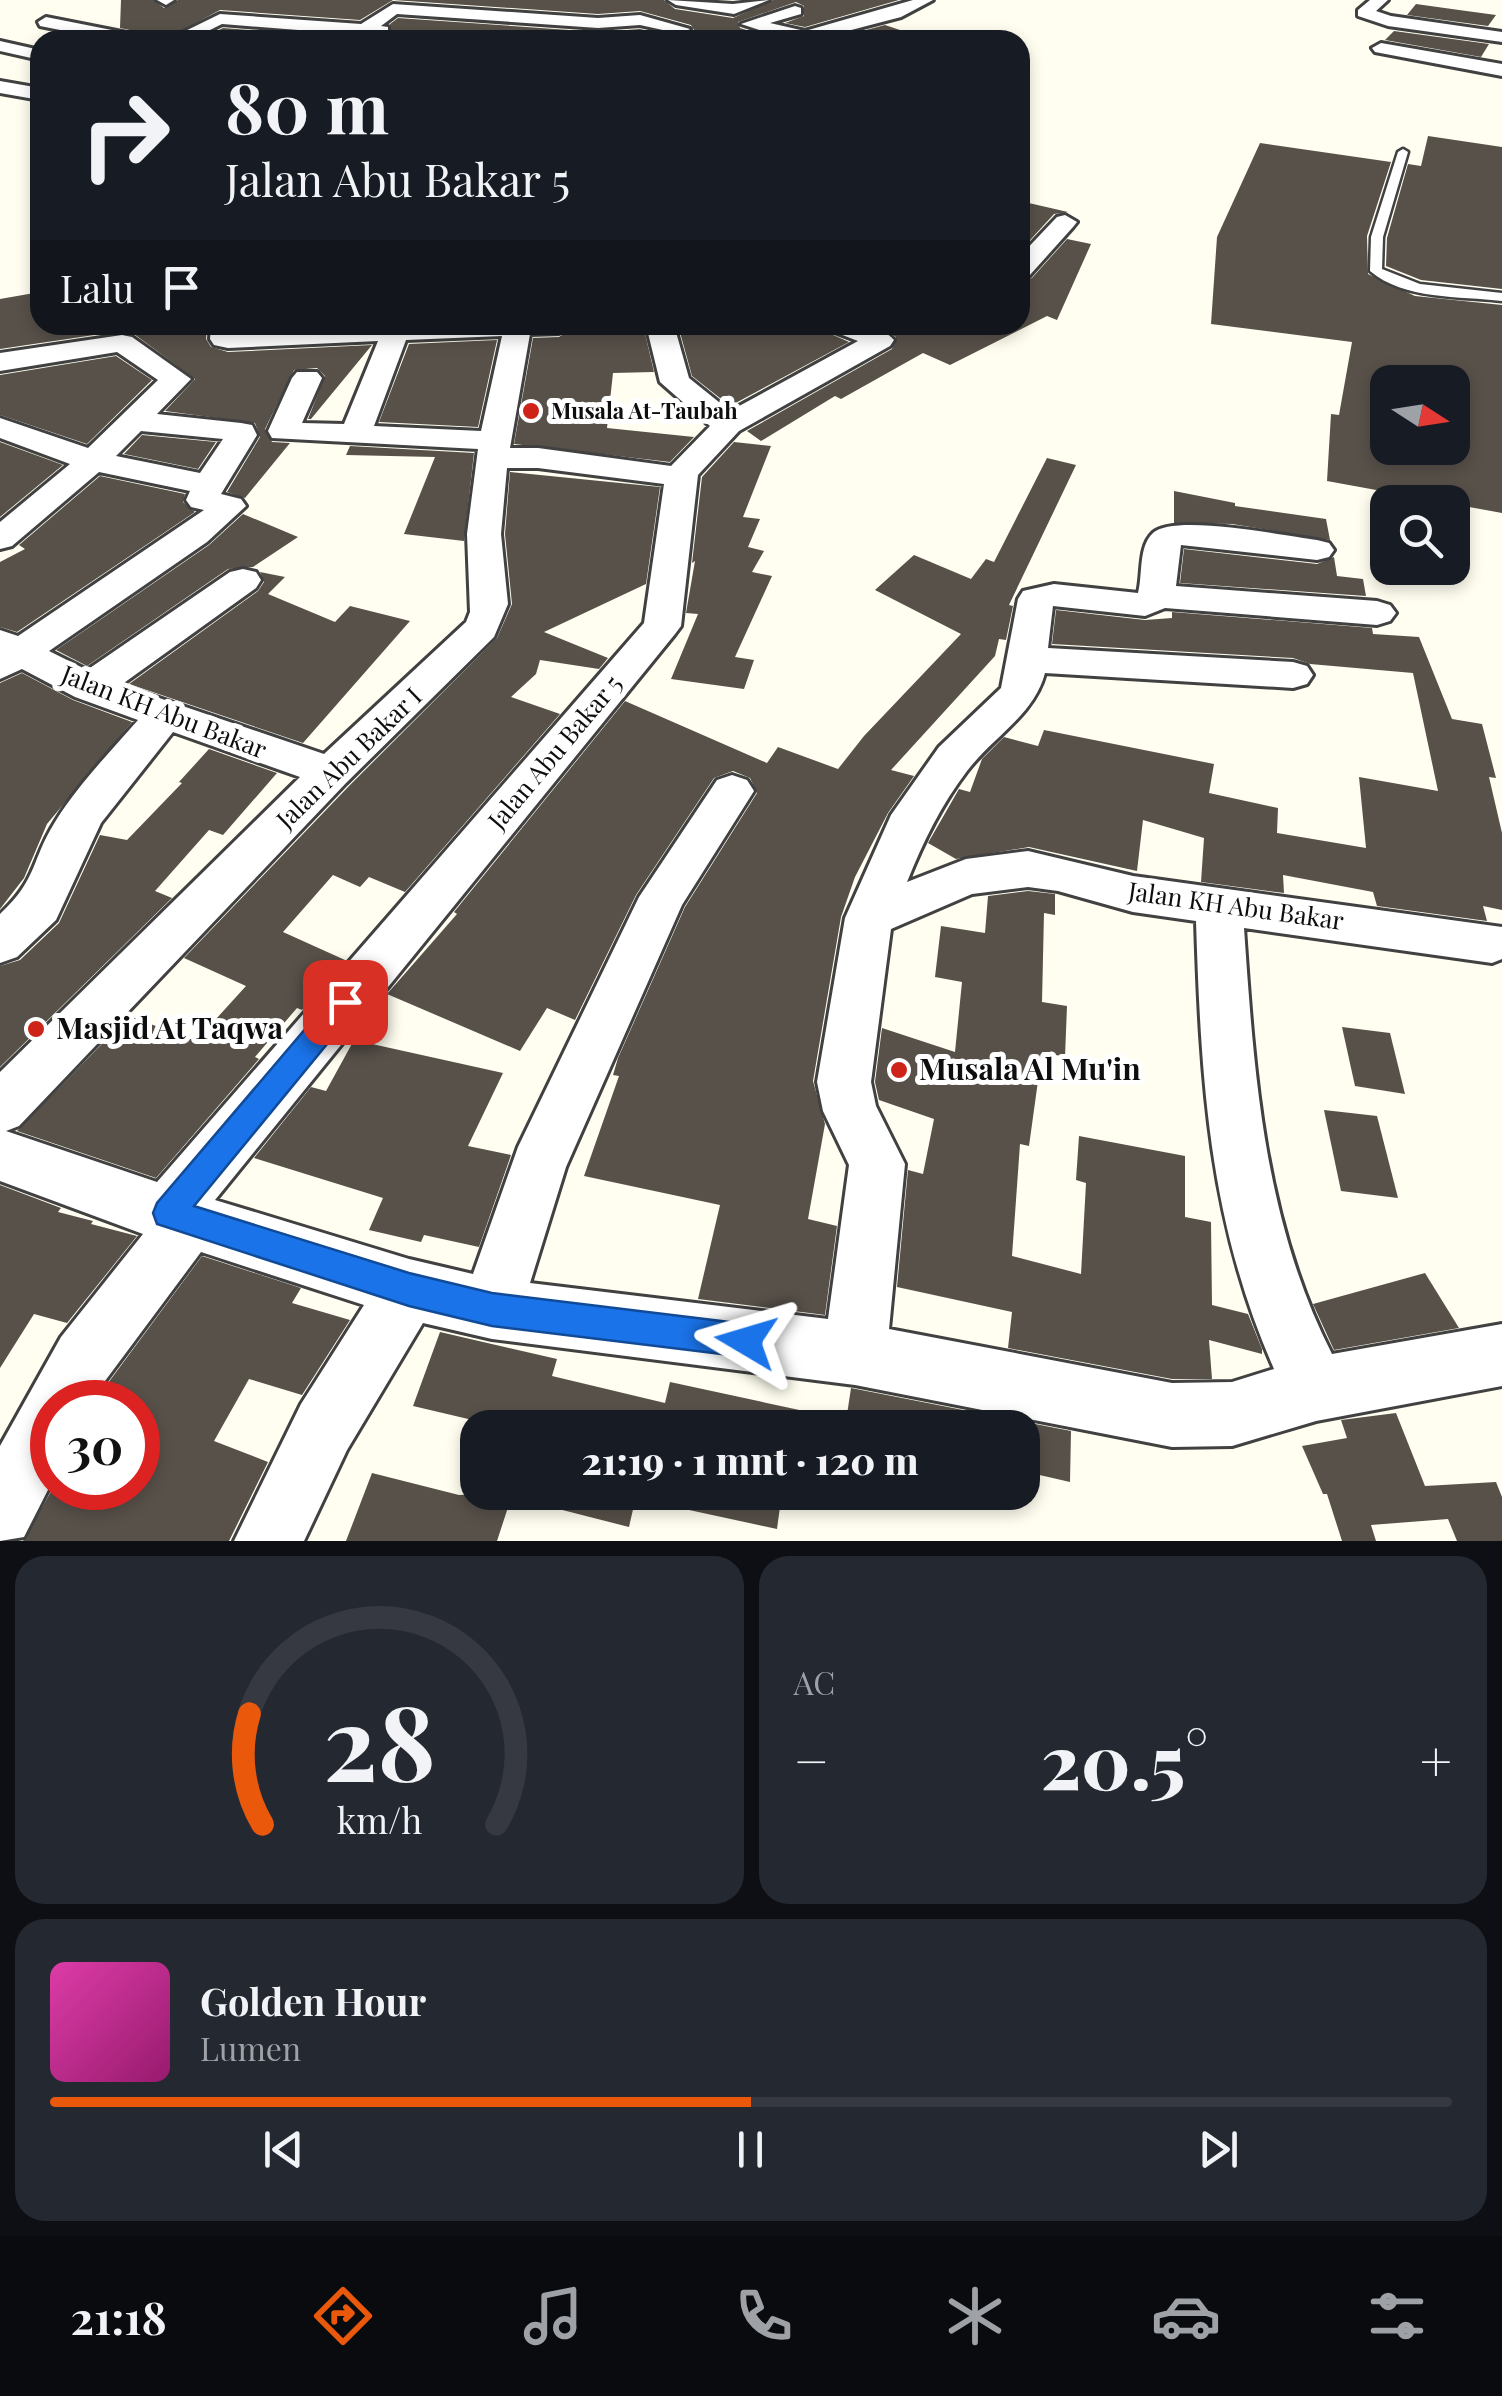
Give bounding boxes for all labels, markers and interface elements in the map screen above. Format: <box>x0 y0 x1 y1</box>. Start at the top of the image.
text: 80 m <box>225 58 389 152</box>
icon: right <box>60 70 190 200</box>
text: Jalan Abu Bakar 5 <box>225 148 570 208</box>
icon: arrive <box>154 260 209 315</box>
text: Lalu <box>60 262 134 313</box>
north arrow <box>1370 365 1470 465</box>
map controls <box>1370 365 1470 585</box>
place label: Musala At-Taubah <box>551 395 738 425</box>
marker: Musala At-Taubah <box>520 400 542 422</box>
button: search <box>1370 485 1470 585</box>
street label: Jalan KH Abu Bakar <box>56 656 272 765</box>
street label: Jalan Abu Bakar 5 <box>479 667 628 836</box>
street label: Jalan Abu Bakar I <box>268 679 428 835</box>
street label: Jalan KH Abu Bakar <box>1125 873 1346 936</box>
pin <box>303 960 388 1045</box>
icon: arrive <box>318 975 373 1030</box>
place label: Masjid At Taqwa <box>56 1007 283 1047</box>
marker: Masjid At Taqwa <box>25 1018 47 1040</box>
place label: Musala Al Mu'in <box>919 1048 1141 1088</box>
marker: Musala Al Mu'in <box>888 1059 910 1081</box>
position arrow <box>694 1289 798 1393</box>
speed limit sign: 30 <box>30 1380 160 1510</box>
text: 21:19 · 1 mnt · 120 m <box>581 1434 919 1485</box>
text: AC <box>794 1660 835 1703</box>
text: 28 <box>323 1669 436 1808</box>
text: 20.5° <box>1041 1709 1208 1809</box>
text: − <box>794 1722 829 1796</box>
text: + <box>1420 1722 1452 1796</box>
text: km/h <box>336 1795 422 1843</box>
text: Golden Hour <box>200 1975 426 2026</box>
text: Lumen <box>200 2026 301 2069</box>
icon: previous <box>256 2122 311 2177</box>
icon: pause <box>723 2122 778 2177</box>
icon: next <box>1191 2122 1246 2177</box>
icon: directions <box>308 2281 378 2351</box>
icon: music <box>518 2281 588 2351</box>
icon: phone <box>729 2281 799 2351</box>
icon: climate <box>940 2281 1010 2351</box>
icon: car <box>1151 2281 1221 2351</box>
icon: filters <box>1362 2281 1432 2351</box>
text: 21:18 <box>70 2286 167 2346</box>

